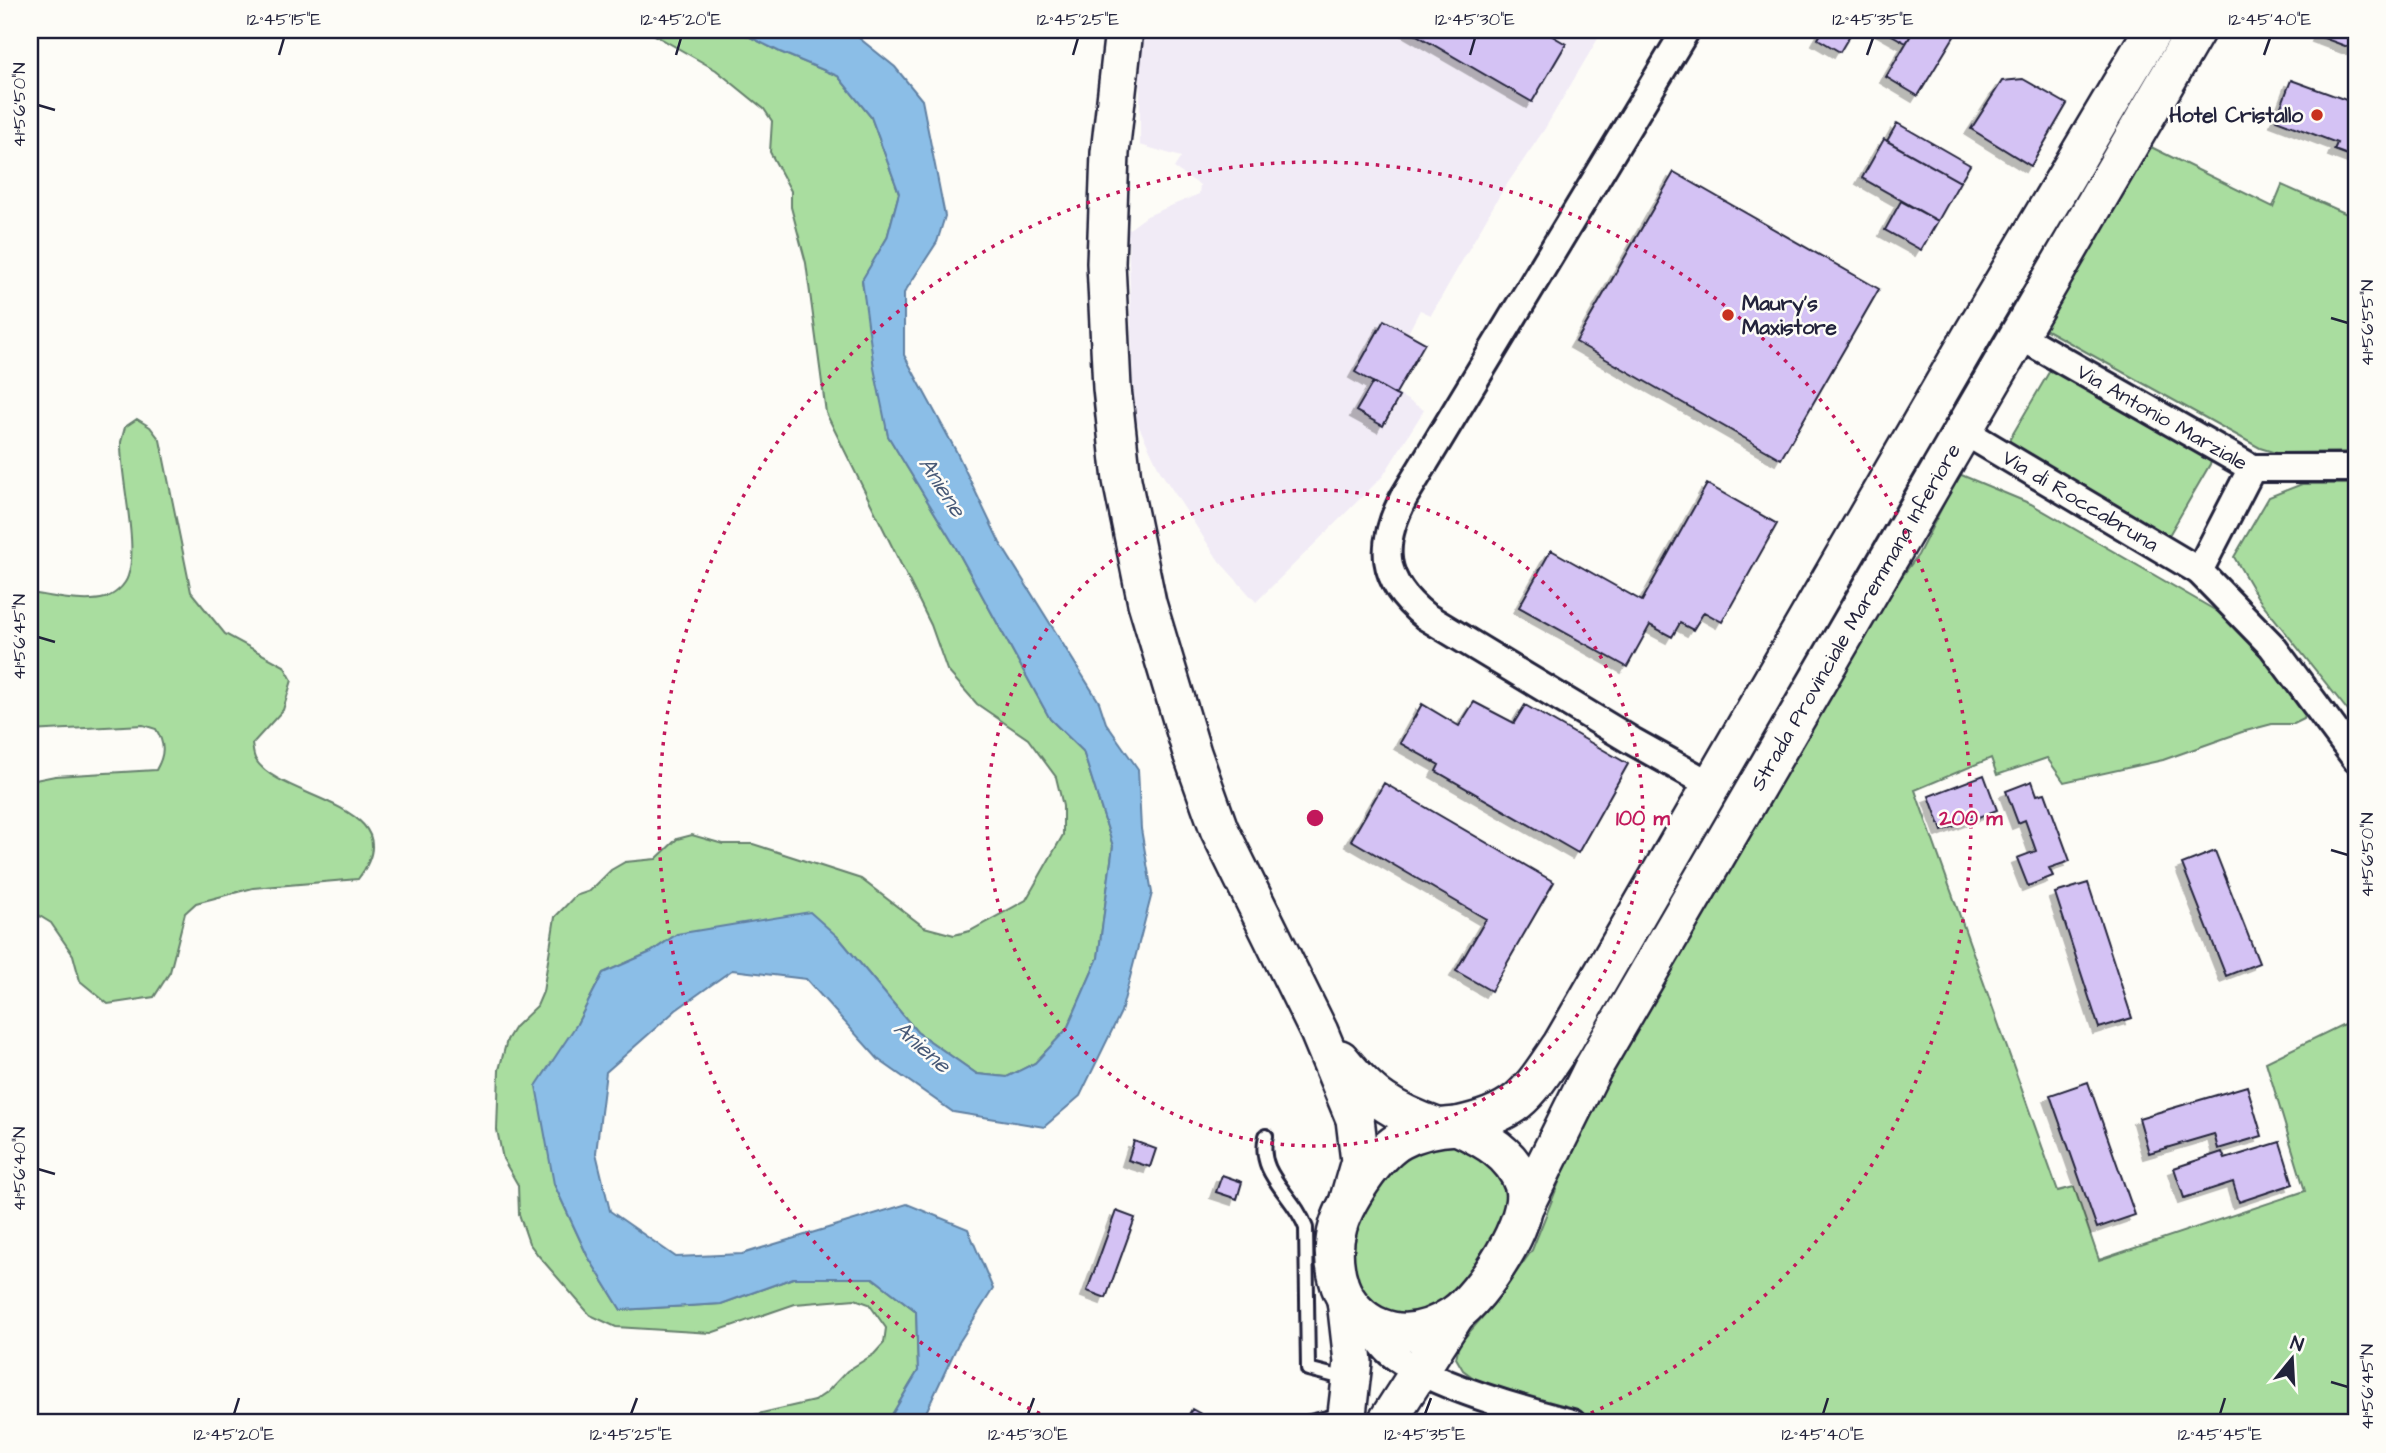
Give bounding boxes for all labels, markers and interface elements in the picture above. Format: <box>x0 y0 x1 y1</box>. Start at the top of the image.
text: 12°45'15"E <box>247 7 322 32</box>
text: 12°45'20"E <box>640 7 722 32</box>
text: 12°45'25"E <box>1037 7 1120 32</box>
text: 12°45'30"E <box>1435 7 1515 32</box>
text: 12°45'35"E <box>1832 7 1914 32</box>
text: 12°45'40"E <box>2229 7 2312 32</box>
text: 41°56'50"N <box>7 62 32 148</box>
place label: Hotel Cristallo <box>2169 101 2303 130</box>
marker: Hotel Cristallo <box>2309 107 2325 123</box>
text: 41°56'55"N <box>2355 280 2380 366</box>
place label: Maury's Maxistore <box>1742 289 1838 342</box>
marker: Maury's Maxistore <box>1720 307 1736 323</box>
street label: Via Antonio Marziale <box>2072 357 2253 477</box>
street label: Strada Provinciale Maremmana Inferiore <box>1743 438 1967 796</box>
street label: Via di Roccabruna <box>1997 443 2164 558</box>
water label: Aniene <box>911 451 974 525</box>
text: 41°56'45"N <box>7 594 32 680</box>
text: 100 m <box>1616 804 1671 833</box>
text: 200 m <box>1938 804 2003 833</box>
centre of rings <box>1303 806 1327 830</box>
text: 41°56'50"N <box>2355 812 2380 898</box>
water label: Aniene <box>887 1013 959 1082</box>
text: 41°56'40"N <box>7 1127 32 1211</box>
north arrow <box>2256 1324 2326 1394</box>
text: N <box>2287 1330 2307 1359</box>
text: 41°56'45"N <box>2355 1344 2380 1430</box>
text: 12°45'20"E <box>193 1422 275 1447</box>
text: 12°45'25"E <box>590 1422 673 1447</box>
text: 12°45'30"E <box>988 1422 1068 1447</box>
text: 12°45'35"E <box>1384 1422 1466 1447</box>
text: 12°45'40"E <box>1782 1422 1865 1447</box>
text: 12°45'45"E <box>2178 1422 2263 1447</box>

